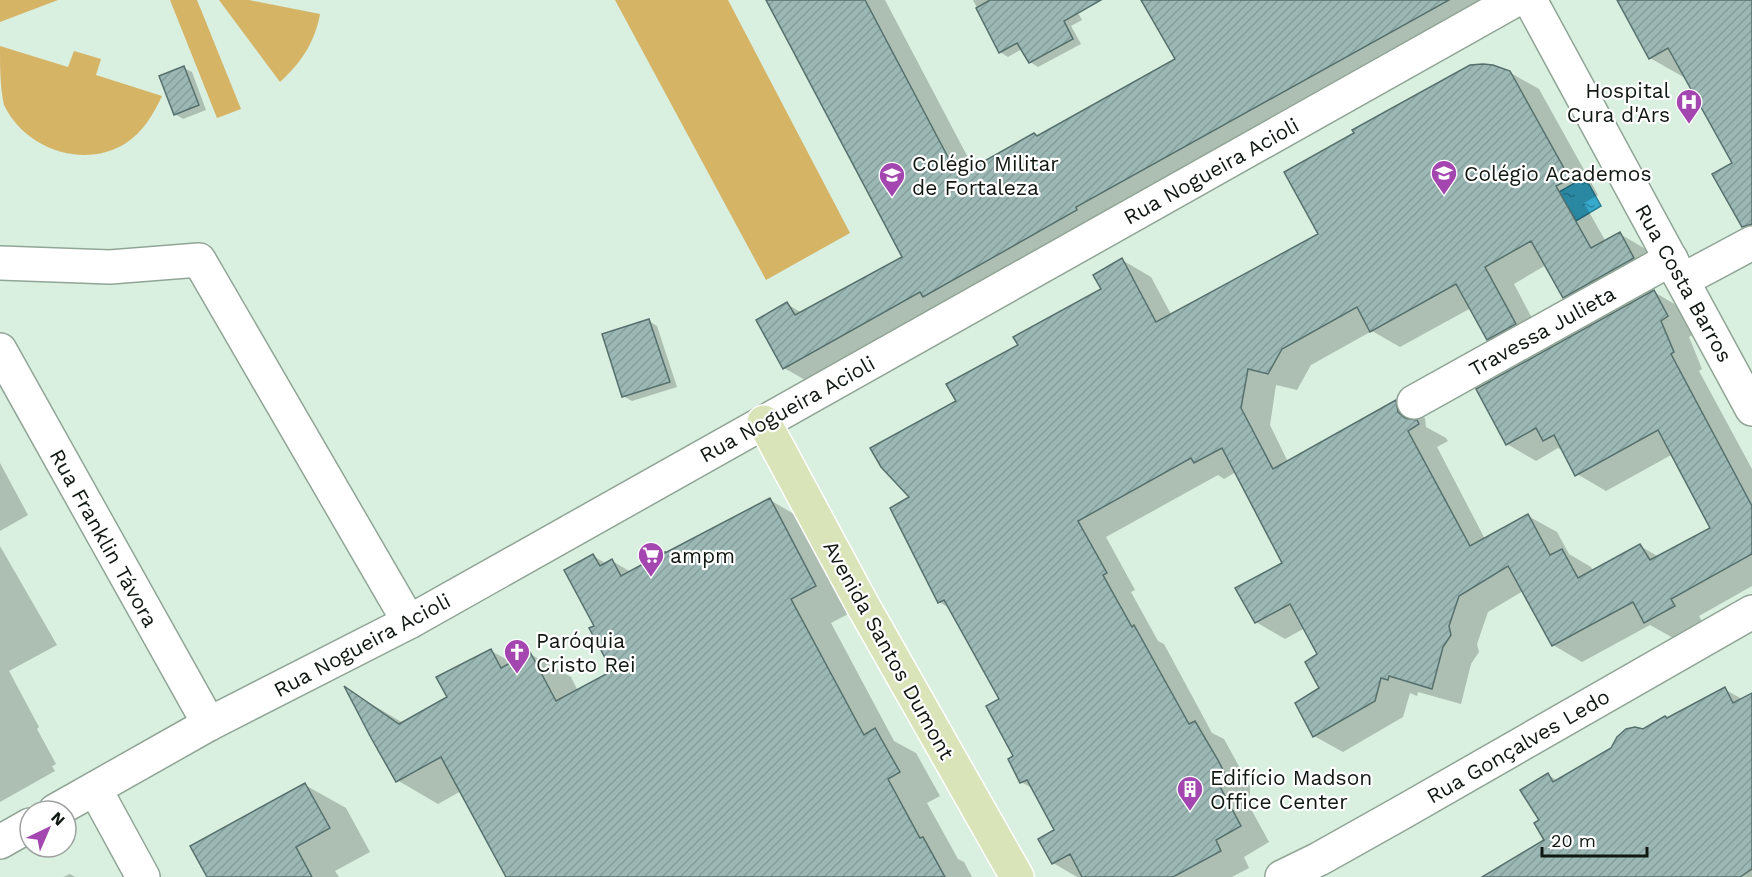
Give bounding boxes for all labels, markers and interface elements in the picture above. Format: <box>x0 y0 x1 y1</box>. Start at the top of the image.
place label: Hospital Cura d'Ars <box>1567 78 1671 127</box>
hospital icon: Hospital Cura d'Ars <box>1674 87 1704 125</box>
street label: Rua Nogueira Acioli <box>1119 112 1303 230</box>
place label: Colégio Militar de Fortaleza <box>912 151 1059 200</box>
school or university icon: Colégio Academos <box>1429 158 1459 196</box>
school or university icon: Colégio Militar de Fortaleza <box>877 160 907 198</box>
place label: Colégio Academos <box>1464 161 1652 186</box>
street label: Rua Costa Barros <box>1630 200 1738 366</box>
street label: Travessa Julieta <box>1464 280 1620 382</box>
street label: Rua Nogueira Acioli <box>695 350 879 468</box>
street label: Rua Franklin Távora <box>45 445 163 631</box>
street label: Avenida Santos Dumont <box>818 536 960 764</box>
supermarket icon: ampm <box>636 540 666 578</box>
place label: ampm <box>670 543 735 568</box>
street label: Rua Nogueira Acioli <box>269 588 455 702</box>
place label: Paróquia Cristo Rei <box>536 628 636 677</box>
church icon: Paróquia Cristo Rei <box>502 637 532 675</box>
street label: Rua Gonçalves Ledo <box>1422 683 1614 809</box>
place label: Edifício Madson Office Center <box>1210 765 1372 814</box>
building icon: Edifício Madson Office Center <box>1175 774 1205 812</box>
north arrow <box>18 799 78 859</box>
text: N <box>47 808 69 830</box>
scale bar <box>1542 820 1647 858</box>
text: 20 m <box>1551 830 1596 851</box>

